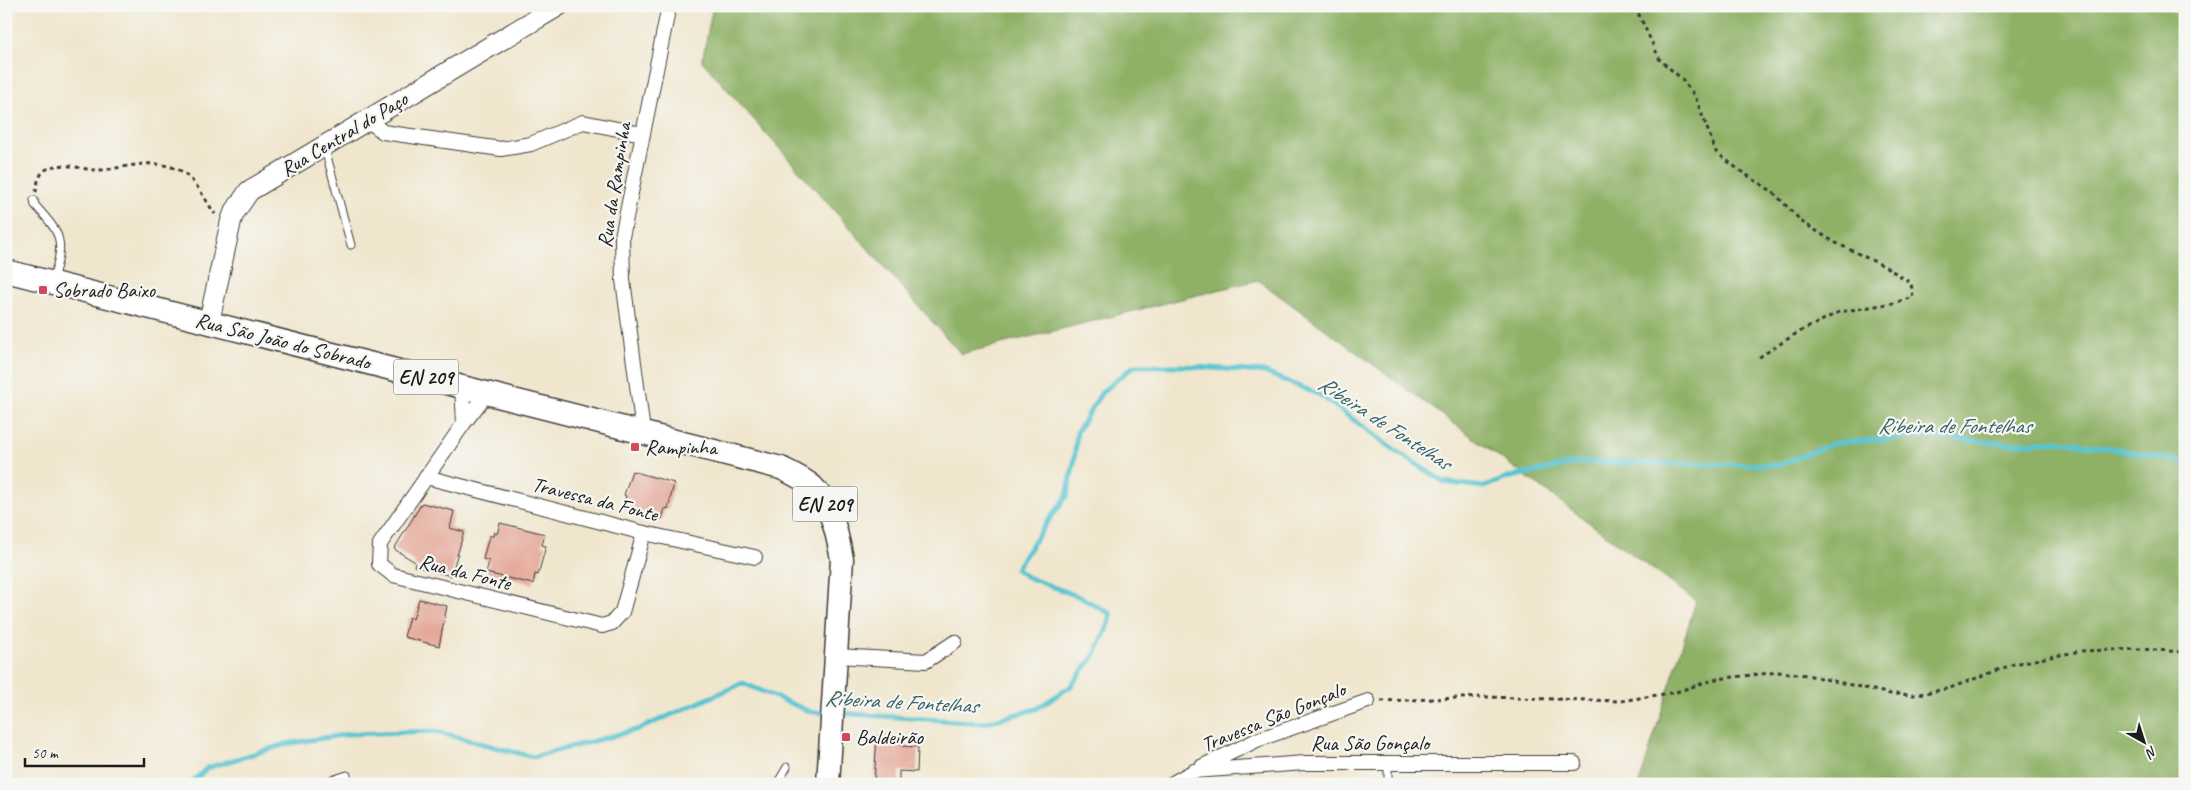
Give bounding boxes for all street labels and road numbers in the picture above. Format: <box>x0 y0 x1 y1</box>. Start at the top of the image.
street label: Rua Central do Paço <box>276 85 414 182</box>
street label: Rua da Rampinha <box>591 118 637 249</box>
street label: Rua São João do Sobrado <box>193 307 376 376</box>
road number: EN 209 <box>394 360 458 394</box>
street label: Travessa da Fonte <box>529 471 662 527</box>
road number: EN 209 <box>792 486 858 522</box>
street label: Rua da Fonte <box>416 548 515 596</box>
street label: Travessa São Gonçalo <box>1197 675 1351 758</box>
street label: Rua São Gonçalo <box>1311 730 1432 756</box>

